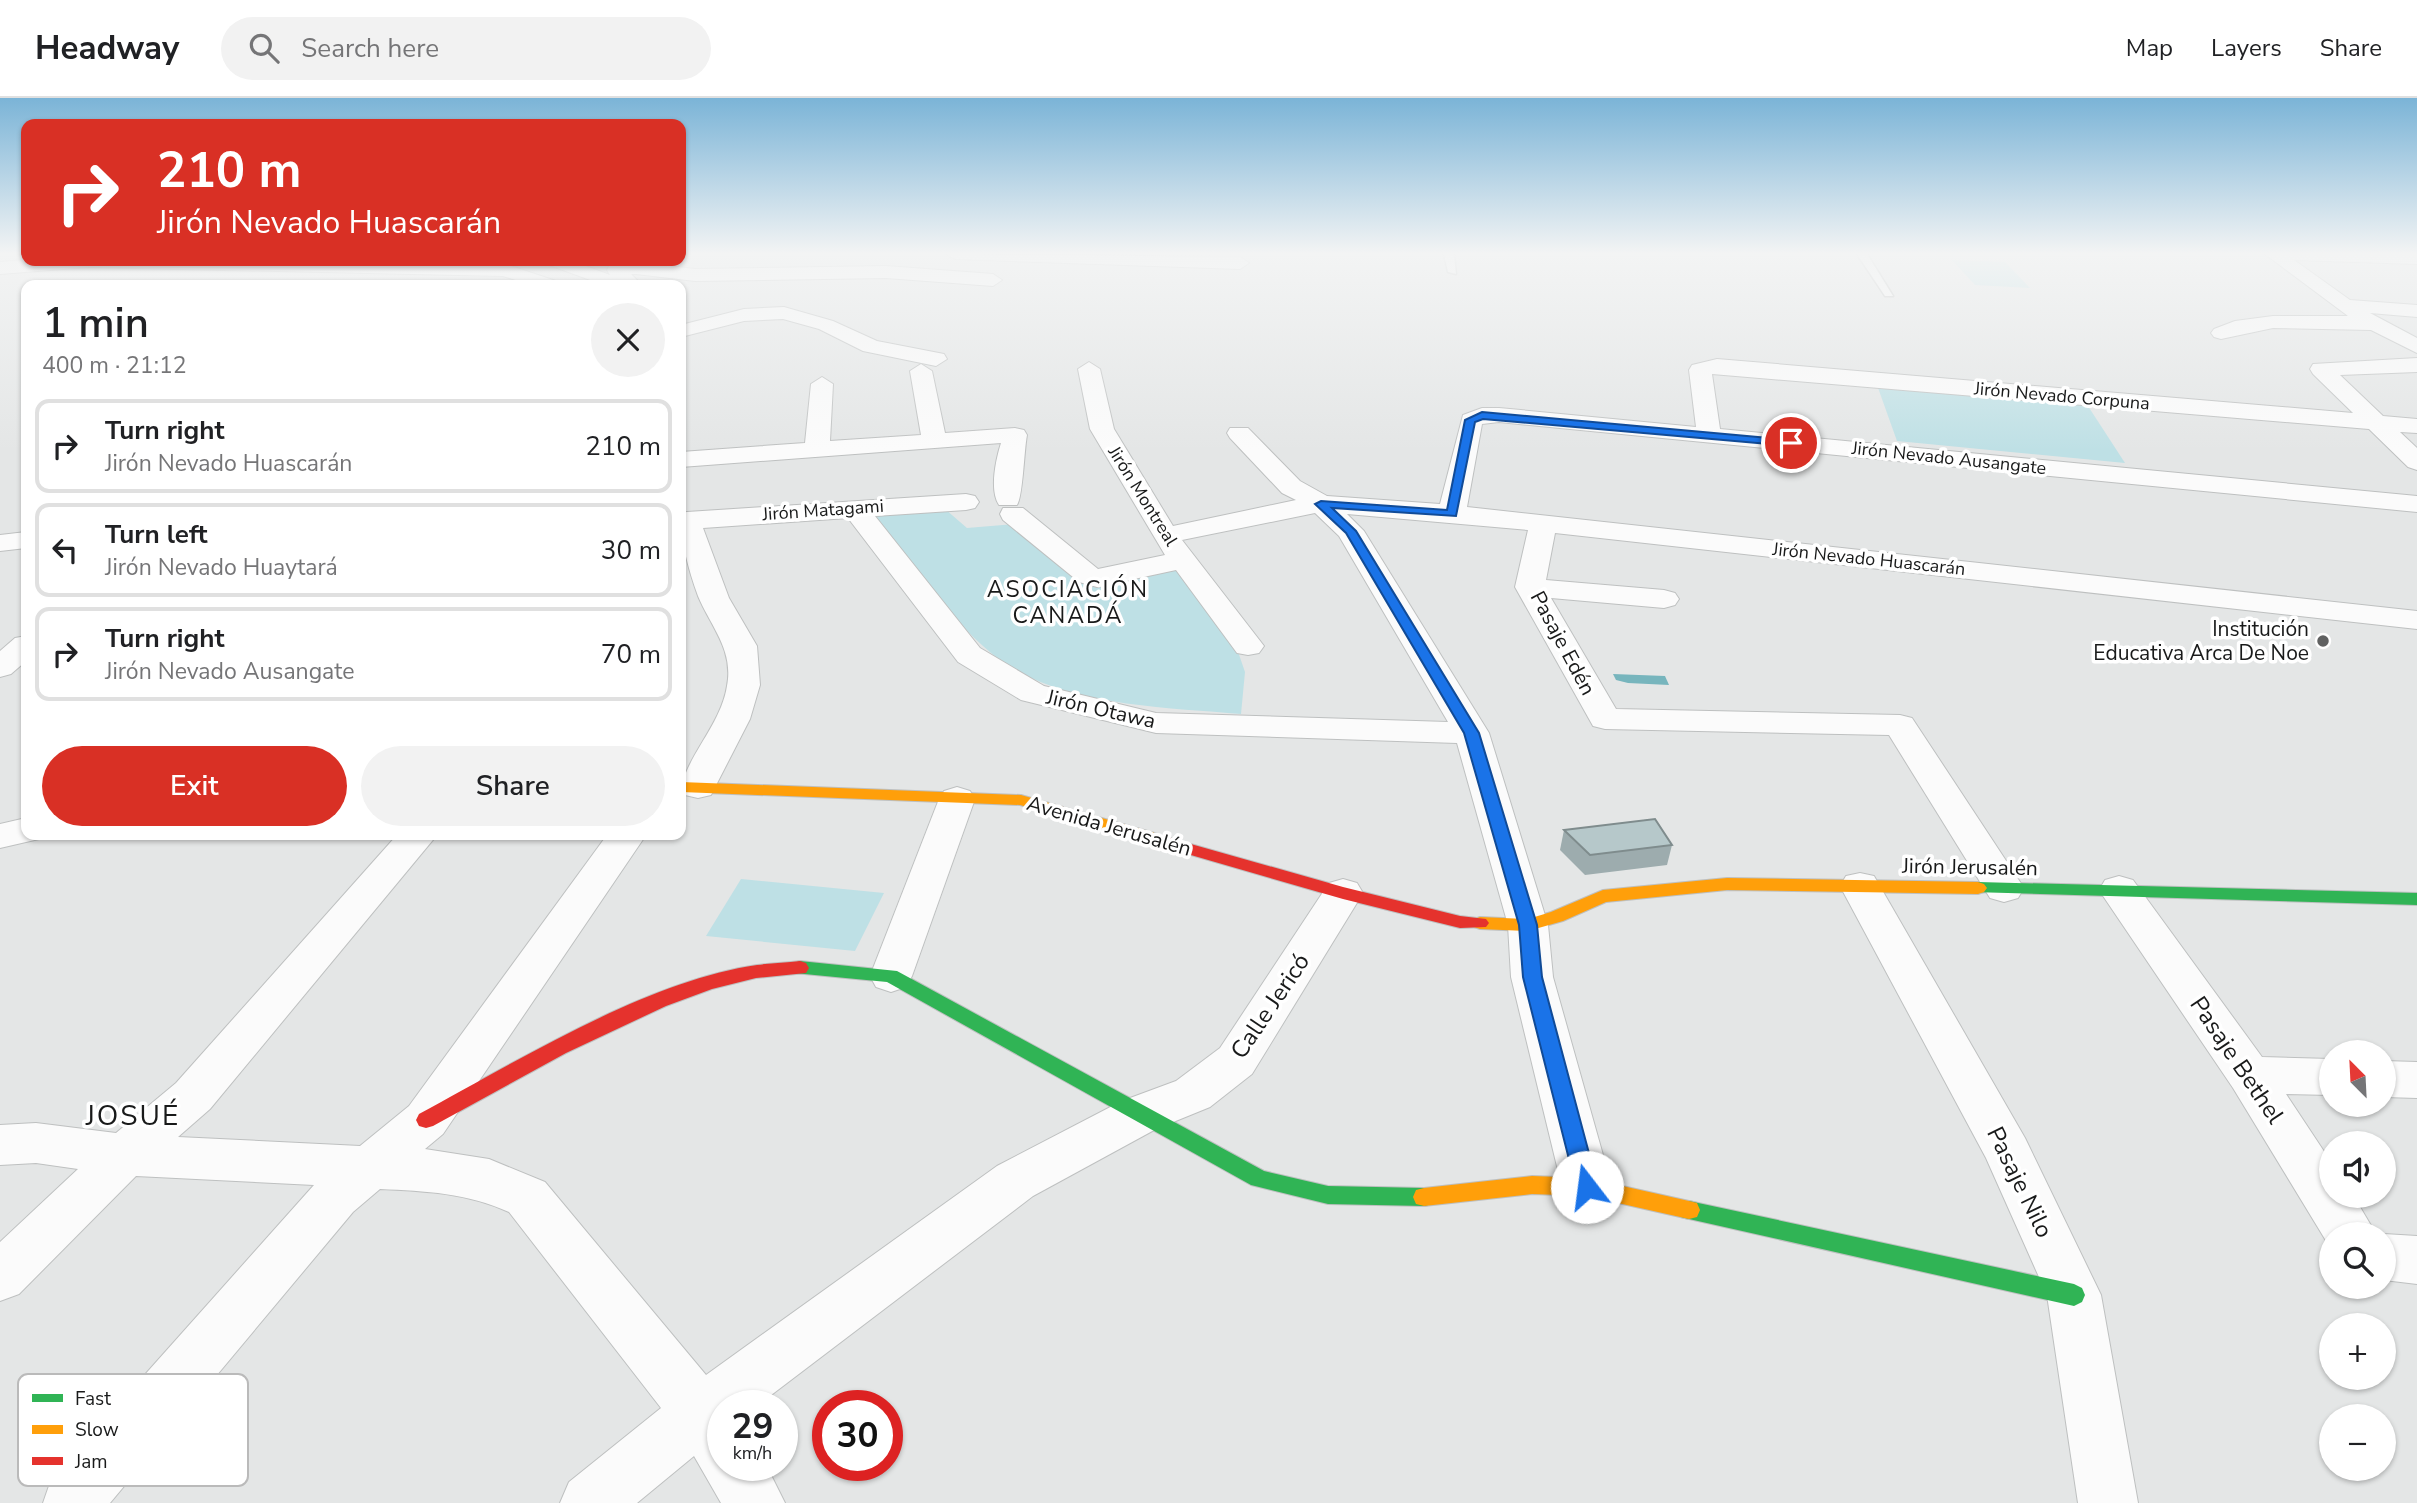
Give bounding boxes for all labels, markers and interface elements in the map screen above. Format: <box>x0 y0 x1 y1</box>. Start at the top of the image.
search box <box>221 17 711 80</box>
text: Headway <box>35 26 179 71</box>
icon: search <box>245 29 283 67</box>
text: Search here <box>301 31 439 66</box>
text: Map <box>2126 32 2173 64</box>
text: Layers <box>2211 32 2282 64</box>
text: Share <box>2320 32 2382 64</box>
text: 210 m <box>157 137 301 204</box>
icon: right <box>42 147 133 238</box>
text: Jirón Nevado Huascarán <box>157 201 501 244</box>
text: 1 min <box>42 295 149 352</box>
button: close <box>591 303 665 377</box>
text: 400 m · 21:12 <box>42 350 187 381</box>
street label: Jirón Nevado Corpuna <box>1972 376 2151 416</box>
text: Turn right <box>105 413 224 448</box>
pin <box>1761 413 1821 473</box>
icon: arrive <box>1772 424 1810 462</box>
icon: right <box>46 427 84 465</box>
text: 210 m <box>585 429 661 464</box>
street label: Jirón Nevado Ausangate <box>1850 436 2047 480</box>
street label: Jirón Montreal <box>1102 441 1184 551</box>
text: Jirón Nevado Huascarán <box>105 448 352 479</box>
street label: Jirón Matagami <box>760 494 885 526</box>
text: Turn left <box>105 517 208 552</box>
icon: left <box>46 531 84 569</box>
text: 30 m <box>601 533 661 568</box>
street label: Jirón Nevado Huascarán <box>1770 537 1967 581</box>
text: Jirón Nevado Huaytará <box>105 552 338 583</box>
district label: ASOCIACIÓN CANADÁ <box>987 574 1149 631</box>
street label: Pasaje Edén <box>1524 586 1602 700</box>
place label: Institución Educativa Arca De Noe <box>2093 615 2309 667</box>
text: Turn right <box>105 621 224 656</box>
marker: Institución Educativa Arca De Noe <box>2315 633 2331 649</box>
icon: right <box>46 635 84 673</box>
text: 70 m <box>601 637 661 672</box>
text: Jirón Nevado Ausangate <box>105 656 355 687</box>
street label: Jirón Otawa <box>1043 683 1158 735</box>
button: Exit <box>42 746 347 826</box>
button: Share <box>361 746 665 826</box>
street label: Avenida Jerusalén <box>1023 789 1195 863</box>
street label: Jirón Jerusalén <box>1901 852 2038 882</box>
street label: Calle Jericó <box>1223 947 1317 1065</box>
street label: Pasaje Bethel <box>2183 990 2291 1130</box>
north arrow <box>2319 1040 2396 1116</box>
map controls <box>2319 1040 2396 1481</box>
district label: JOSUÉ <box>85 1097 180 1135</box>
street label: Pasaje Nilo <box>1979 1121 2061 1243</box>
button: sound <box>2319 1131 2396 1208</box>
position arrow <box>1550 1150 1624 1224</box>
button: search <box>2319 1222 2396 1299</box>
button: + <box>2319 1313 2396 1390</box>
legend <box>18 1374 248 1486</box>
text: Fast <box>75 1386 111 1412</box>
speed limit sign: 30 <box>812 1390 903 1481</box>
text: 29 <box>731 1403 774 1450</box>
button: − <box>2319 1404 2396 1481</box>
text: Slow <box>75 1417 119 1443</box>
text: km/h <box>733 1441 772 1465</box>
text: Jam <box>74 1449 108 1475</box>

